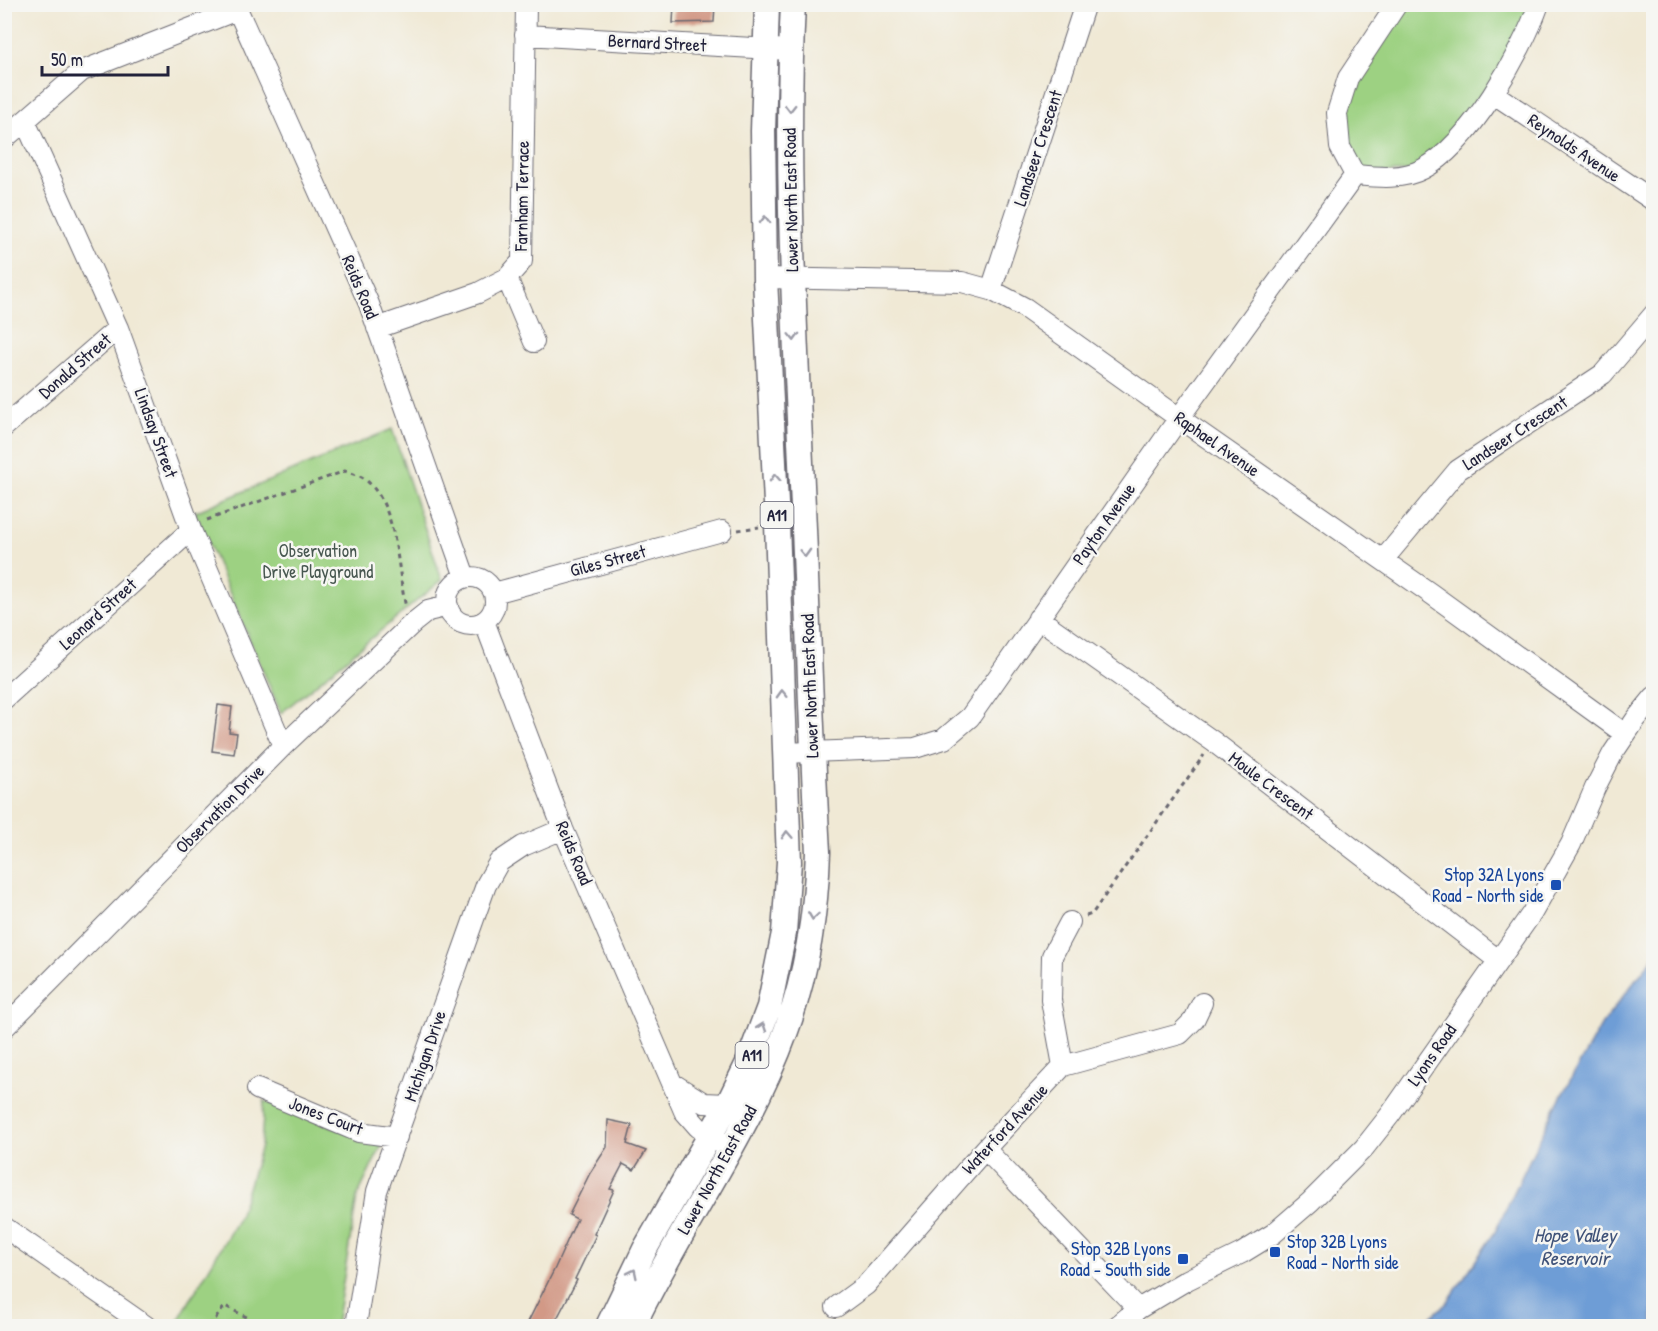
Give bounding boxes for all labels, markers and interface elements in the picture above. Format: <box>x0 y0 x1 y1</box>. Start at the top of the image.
street label: Bernard Street <box>607 27 708 58</box>
scale bar <box>42 39 168 77</box>
text: 50 m <box>51 47 83 72</box>
street label: Landseer Crescent <box>1007 86 1068 209</box>
one-way arrow <box>783 104 796 113</box>
street label: Reynolds Avenue <box>1523 107 1626 188</box>
street label: Lower North East Road <box>777 128 804 272</box>
street label: Farnham Terrace <box>508 141 535 252</box>
one-way arrow <box>758 215 771 224</box>
street label: Reids Road <box>336 251 385 323</box>
street label: Donald Street <box>33 327 117 404</box>
one-way arrow <box>788 333 801 342</box>
street label: Lindsay Street <box>129 385 184 482</box>
street label: Landseer Crescent <box>1457 389 1573 476</box>
street label: Raphael Avenue <box>1169 405 1265 482</box>
one-way arrow <box>769 474 782 483</box>
street label: Payton Avenue <box>1066 478 1141 570</box>
road number: A11 <box>760 502 794 528</box>
park label: Observation Drive Playground <box>263 538 373 584</box>
street label: Giles Street <box>567 538 649 583</box>
one-way arrow <box>798 548 811 557</box>
street label: Leonard Street <box>54 572 142 655</box>
street label: Lower North East Road <box>794 614 825 758</box>
one-way arrow <box>776 690 788 699</box>
street label: Moule Crescent <box>1224 745 1320 826</box>
street label: Observation Drive <box>170 759 270 859</box>
street label: Reids Road <box>550 817 599 889</box>
one-way arrow <box>781 830 794 839</box>
place label: Stop 32A Lyons Road - North side <box>1432 862 1544 908</box>
marker: Stop 32A Lyons Road - North side <box>1549 878 1563 892</box>
one-way arrow <box>808 911 820 921</box>
street label: Michigan Drive <box>397 1007 452 1105</box>
street label: Lyons Road <box>1401 1019 1462 1091</box>
one-way arrow <box>755 1022 768 1033</box>
road number: A11 <box>736 1042 768 1068</box>
street label: Waterford Avenue <box>956 1078 1053 1180</box>
street label: Jones Court <box>285 1090 368 1141</box>
street label: Lower North East Road <box>671 1101 762 1239</box>
water label: Hope Valley Reservoir <box>1534 1221 1619 1271</box>
place label: Stop 32B Lyons Road - North side <box>1287 1229 1399 1275</box>
place label: Stop 32B Lyons Road - South side <box>1060 1236 1171 1282</box>
marker: Stop 32B Lyons Road - North side <box>1268 1245 1282 1259</box>
marker: Stop 32B Lyons Road - South side <box>1176 1252 1190 1266</box>
one-way arrow <box>625 1269 637 1280</box>

